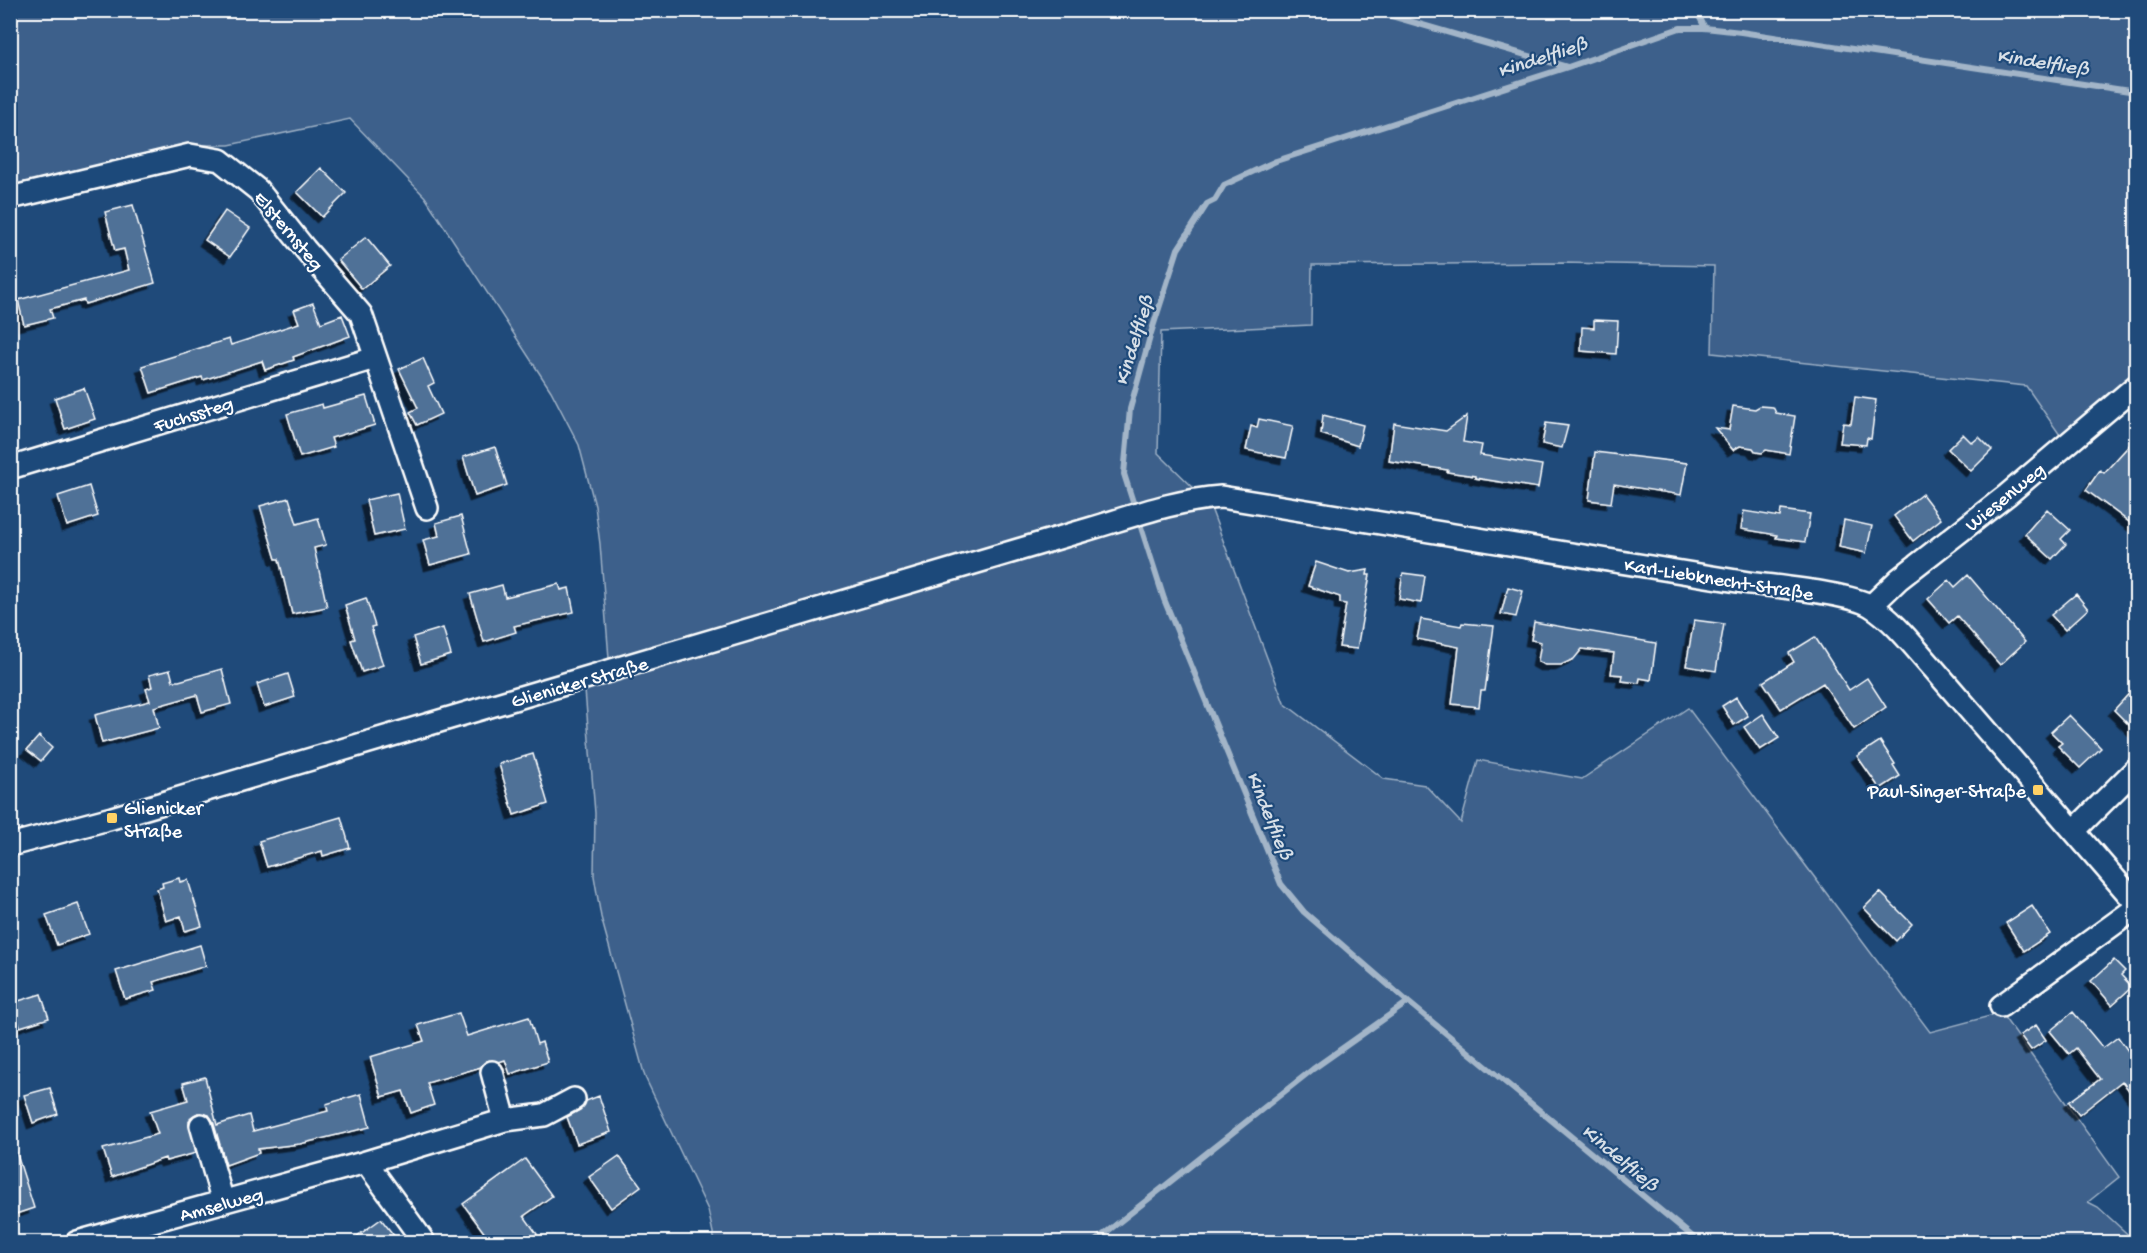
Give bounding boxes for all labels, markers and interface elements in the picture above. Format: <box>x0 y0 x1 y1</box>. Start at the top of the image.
water label: Kindelfließ <box>1495 33 1592 86</box>
water label: Kindelfließ <box>1995 45 2092 84</box>
street label: Elsternsteg <box>247 188 327 277</box>
water label: Kindelfließ <box>1111 292 1162 389</box>
street label: Fuchssteg <box>151 393 236 440</box>
street label: Wiesenweg <box>1962 460 2051 538</box>
street label: Karl-Liebknecht-Straße <box>1622 555 1815 608</box>
street label: Glienicker Straße <box>509 654 652 715</box>
water label: Kindelfließ <box>1239 768 1297 865</box>
place label: Paul-Singer-Straße <box>1867 782 2027 805</box>
marker: Paul-Singer-Straße <box>2031 783 2045 797</box>
place label: Glienicker Straße <box>124 799 205 845</box>
marker: Glienicker Straße <box>105 811 119 825</box>
water label: Kindelfließ <box>1575 1120 1663 1200</box>
street label: Amselweg <box>178 1184 266 1229</box>

